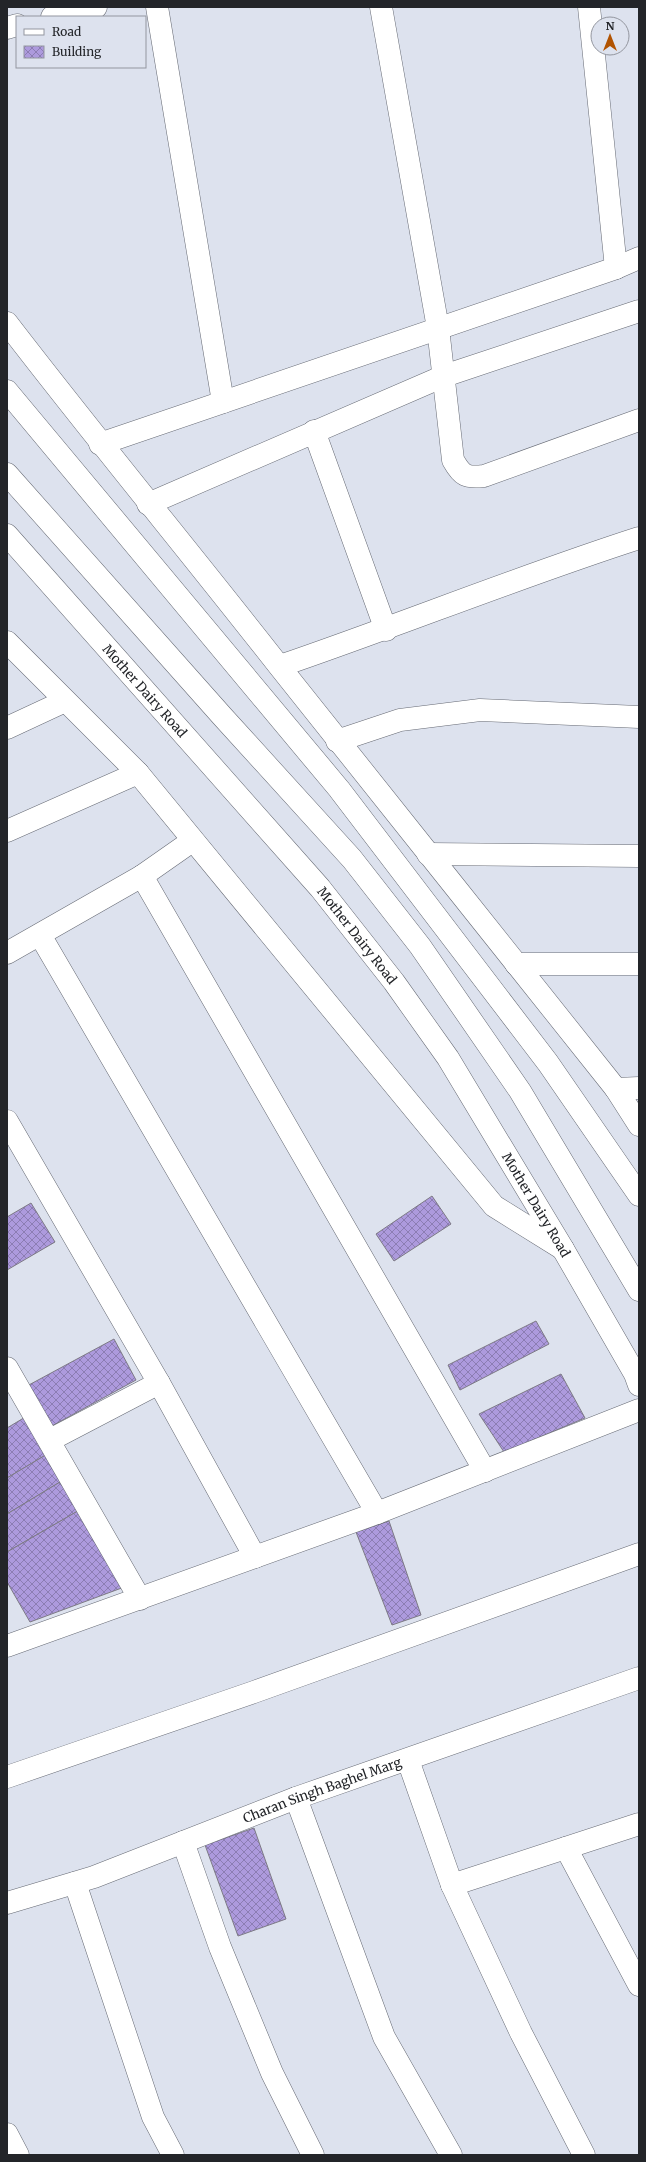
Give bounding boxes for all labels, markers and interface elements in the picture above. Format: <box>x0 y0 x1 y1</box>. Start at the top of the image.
legend <box>16 16 146 68</box>
north arrow <box>590 16 630 56</box>
text: N <box>606 19 615 33</box>
text: Road <box>52 24 81 39</box>
text: Building <box>52 44 102 59</box>
street label: Mother Dairy Road <box>99 640 191 741</box>
street label: Mother Dairy Road <box>314 883 401 987</box>
street label: Mother Dairy Road <box>498 1149 574 1260</box>
street label: Charan Singh Baghel Marg <box>240 1753 404 1827</box>

